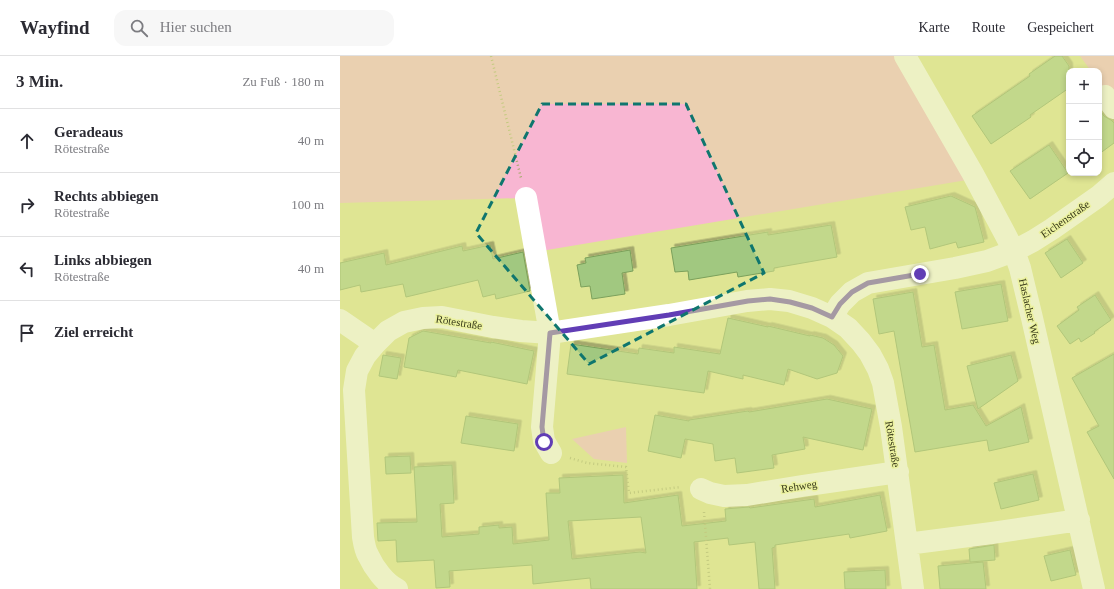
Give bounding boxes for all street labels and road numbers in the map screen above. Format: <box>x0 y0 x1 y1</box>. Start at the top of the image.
street label: Eichenstraße <box>1038 198 1092 240</box>
street label: Haslacher Weg <box>1017 277 1043 345</box>
street label: Rötestraße <box>435 312 483 332</box>
street label: Rötestraße <box>883 420 903 468</box>
street label: Rehweg <box>780 477 818 495</box>

